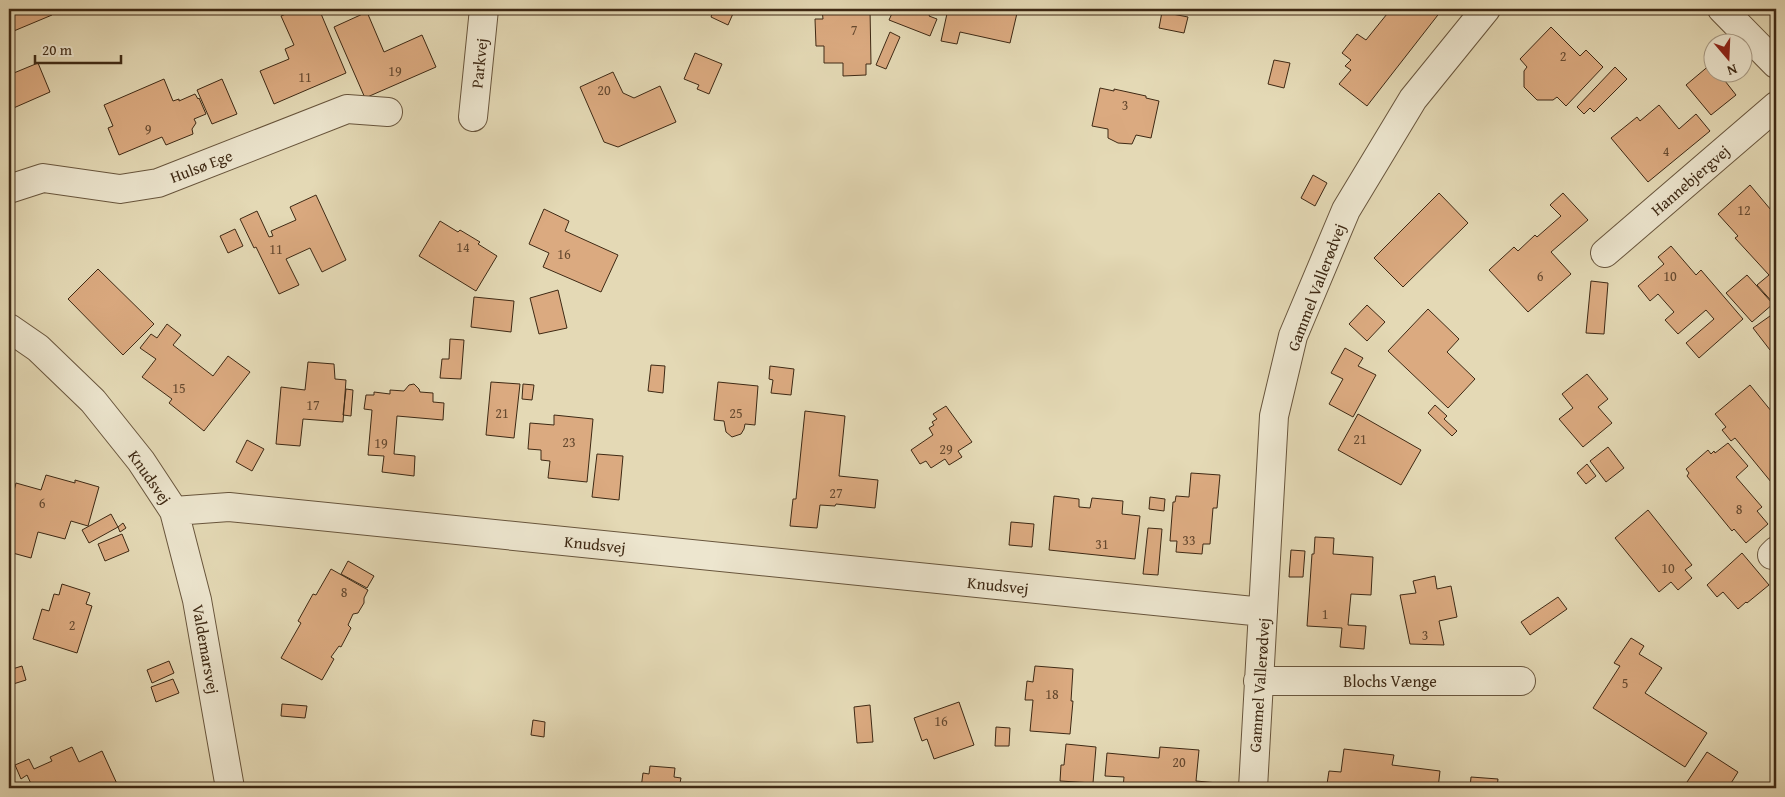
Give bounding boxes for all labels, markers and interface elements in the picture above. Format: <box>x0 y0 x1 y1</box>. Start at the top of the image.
house number: 7 <box>851 20 858 40</box>
scale bar <box>35 32 121 64</box>
north arrow <box>1702 32 1752 82</box>
street label: Parkvej <box>464 37 494 89</box>
text: 20 m <box>42 39 73 60</box>
house number: 2 <box>1560 46 1566 66</box>
text: N <box>1724 59 1740 81</box>
house number: 19 <box>388 61 402 81</box>
house number: 11 <box>298 67 312 87</box>
house number: 20 <box>597 80 611 100</box>
house number: 3 <box>1122 95 1128 115</box>
house number: 9 <box>145 119 152 139</box>
street label: Hannebjergvej <box>1645 139 1735 221</box>
house number: 4 <box>1663 141 1670 161</box>
street label: Hulsø Ege <box>166 143 236 189</box>
house number: 12 <box>1737 200 1751 220</box>
street label: Gammel Vallerødvej <box>1281 220 1351 354</box>
house number: 14 <box>456 237 470 257</box>
house number: 11 <box>269 239 283 259</box>
house number: 16 <box>557 244 571 264</box>
house number: 6 <box>1537 266 1544 286</box>
house number: 10 <box>1663 266 1677 286</box>
house number: 15 <box>172 378 186 398</box>
house number: 17 <box>306 395 320 415</box>
house number: 21 <box>495 403 509 423</box>
house number: 25 <box>729 403 743 423</box>
house number: 21 <box>1353 429 1367 449</box>
house number: 23 <box>562 432 576 452</box>
house number: 19 <box>374 433 388 453</box>
house number: 29 <box>939 439 953 459</box>
street label: Knudsvej <box>123 445 177 509</box>
house number: 27 <box>829 483 843 503</box>
house number: 6 <box>39 493 46 513</box>
house number: 8 <box>1736 499 1743 519</box>
street label: Knudsvej <box>563 529 627 559</box>
house number: 33 <box>1182 530 1196 550</box>
house number: 31 <box>1095 534 1109 554</box>
house number: 10 <box>1661 558 1675 578</box>
street label: Knudsvej <box>966 570 1030 600</box>
house number: 8 <box>341 582 348 602</box>
street label: Valdemarsvej <box>186 602 226 696</box>
house number: 1 <box>1322 604 1328 624</box>
house number: 2 <box>69 615 75 635</box>
street label: Gammel Vallerødvej <box>1242 617 1276 753</box>
house number: 3 <box>1422 625 1428 645</box>
street label: Blochs Vænge <box>1343 669 1437 693</box>
house number: 5 <box>1622 673 1628 693</box>
house number: 18 <box>1045 684 1059 704</box>
house number: 16 <box>934 711 948 731</box>
house number: 20 <box>1172 752 1186 772</box>

